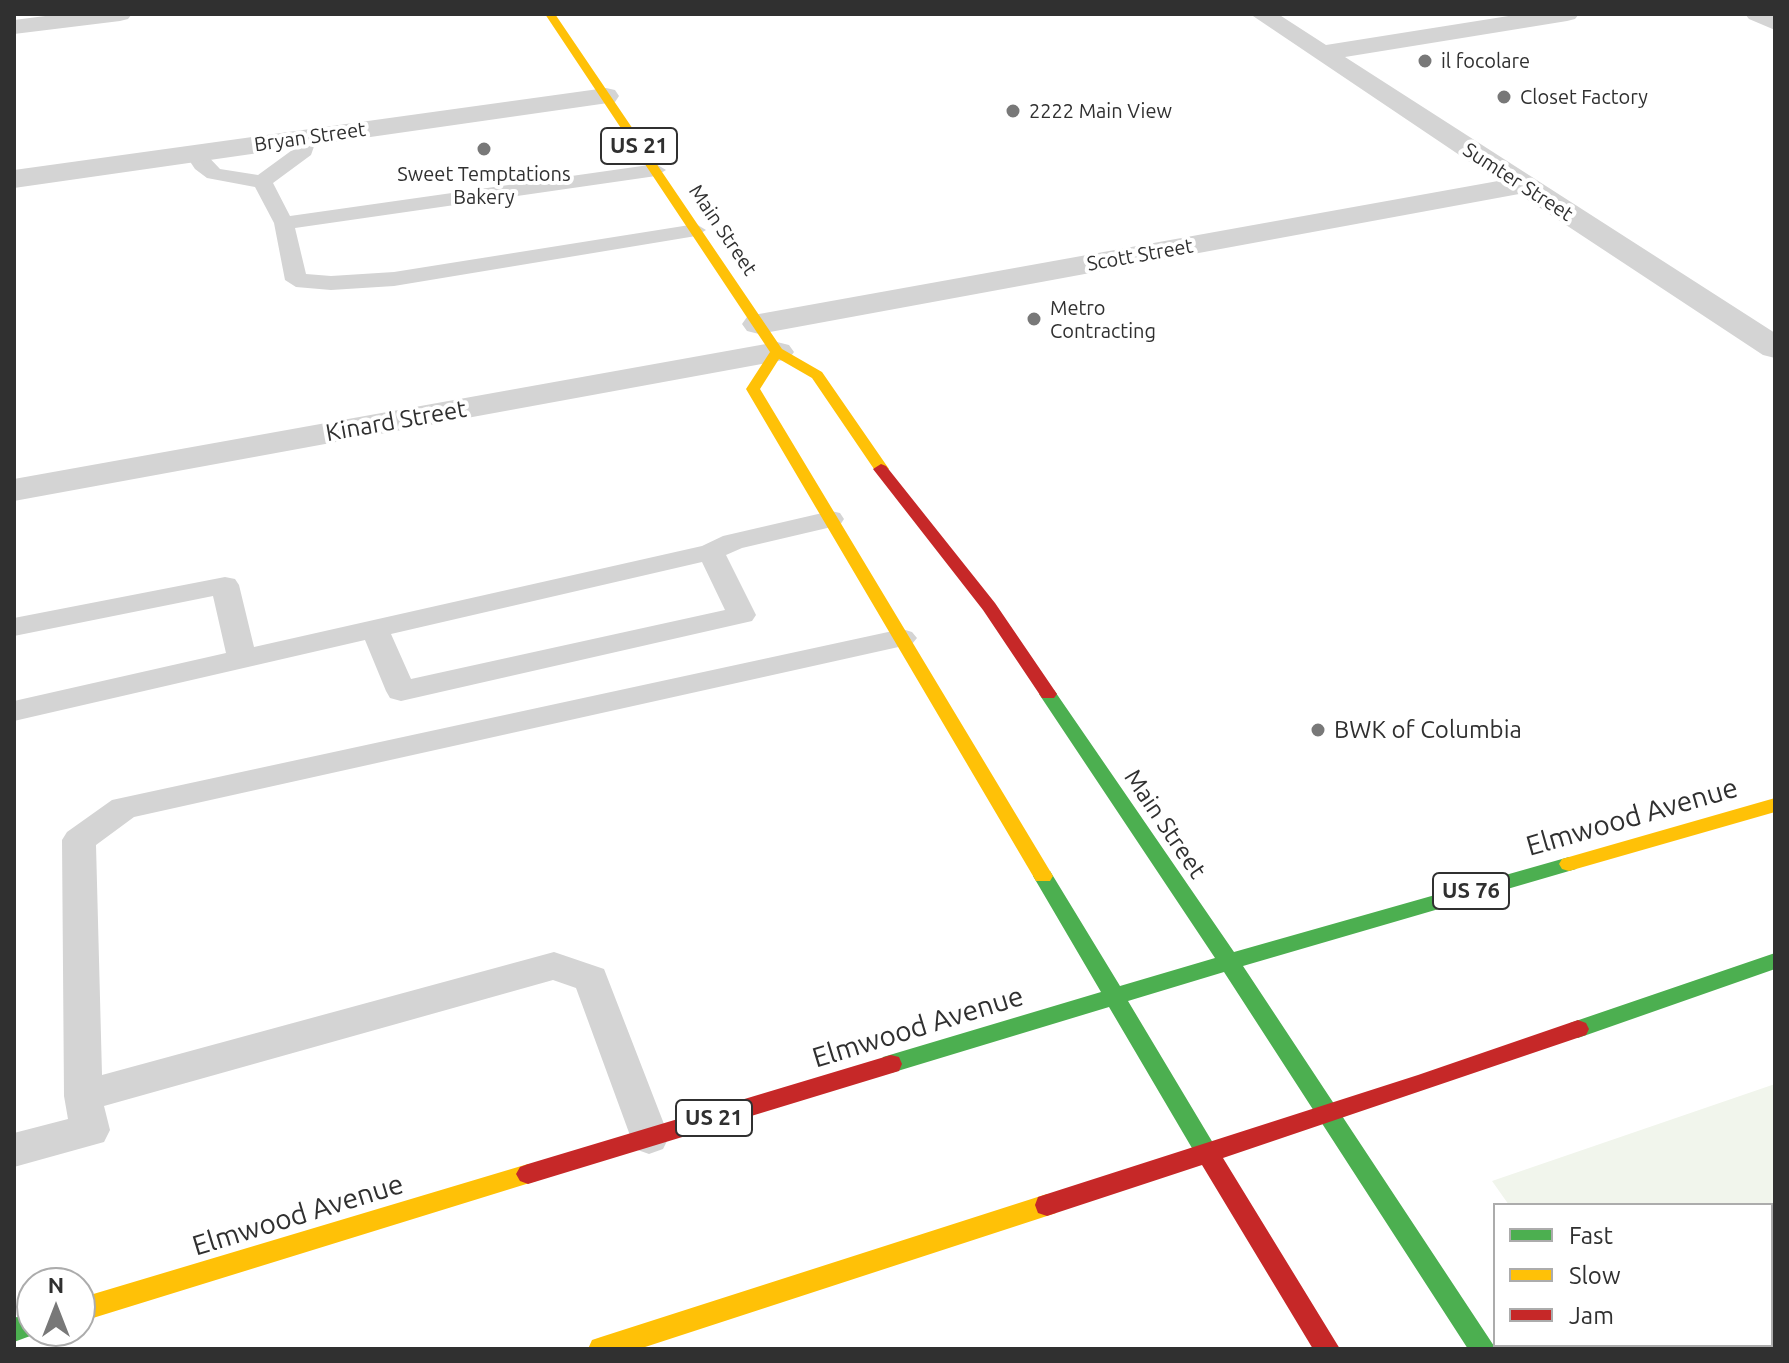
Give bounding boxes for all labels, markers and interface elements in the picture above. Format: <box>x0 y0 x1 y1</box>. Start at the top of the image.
place label: il focolare <box>1441 49 1530 73</box>
marker: il focolare <box>1416 52 1434 70</box>
place label: Closet Factory <box>1520 85 1648 109</box>
marker: Closet Factory <box>1495 88 1513 106</box>
place label: 2222 Main View <box>1029 99 1172 123</box>
marker: 2222 Main View <box>1004 102 1022 120</box>
street label: Bryan Street <box>253 117 367 157</box>
road number: US 21 <box>601 128 677 164</box>
street label: Sumter Street <box>1459 138 1577 226</box>
marker: Sweet Temptations Bakery <box>475 140 493 158</box>
place label: Sweet Temptations Bakery <box>397 162 571 209</box>
street label: Main Street <box>684 180 762 280</box>
street label: Scott Street <box>1085 234 1195 276</box>
place label: Metro Contracting <box>1050 296 1156 343</box>
marker: Metro Contracting <box>1025 310 1043 328</box>
street label: Kinard Street <box>323 394 469 448</box>
place label: BWK of Columbia <box>1334 716 1522 744</box>
marker: BWK of Columbia <box>1309 721 1327 739</box>
street label: Main Street <box>1118 764 1212 884</box>
street label: Elmwood Avenue <box>1522 771 1742 863</box>
road number: US 76 <box>1433 873 1509 909</box>
street label: Elmwood Avenue <box>808 979 1028 1075</box>
road number: US 21 <box>676 1100 752 1136</box>
street label: Elmwood Avenue <box>188 1167 408 1263</box>
legend <box>1493 1203 1773 1347</box>
text: Fast <box>1569 1222 1613 1249</box>
text: Slow <box>1569 1262 1621 1289</box>
north arrow <box>16 1267 96 1347</box>
text: N <box>48 1272 64 1297</box>
text: Jam <box>1569 1302 1614 1329</box>

